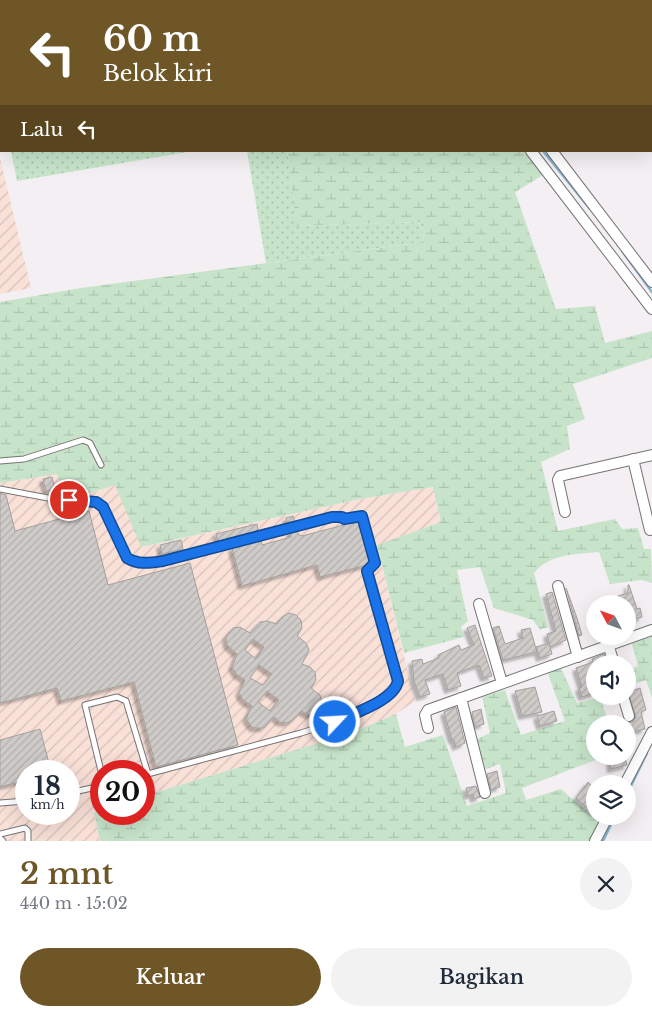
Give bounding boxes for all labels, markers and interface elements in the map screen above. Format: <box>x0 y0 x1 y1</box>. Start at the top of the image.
text: 60 m <box>103 17 201 60</box>
icon: left <box>20 20 85 85</box>
text: Belok kiri <box>103 60 213 87</box>
icon: left <box>73 115 101 143</box>
text: Lalu <box>20 118 63 141</box>
pin <box>48 479 90 521</box>
icon: arrive <box>55 486 83 514</box>
north arrow <box>586 595 636 645</box>
map controls <box>586 595 636 825</box>
button: sound <box>586 655 636 705</box>
position arrow <box>308 695 360 747</box>
button: search <box>586 715 636 765</box>
speed limit sign: 20 <box>90 760 155 825</box>
text: 18 <box>34 771 61 802</box>
button: layers <box>586 775 636 825</box>
text: km/h <box>30 797 65 812</box>
text: 2 mnt <box>20 855 113 892</box>
button: close <box>580 858 632 910</box>
text: 440 m · 15:02 <box>20 893 128 913</box>
button: Keluar <box>20 948 321 1006</box>
button: Bagikan <box>331 948 632 1006</box>

